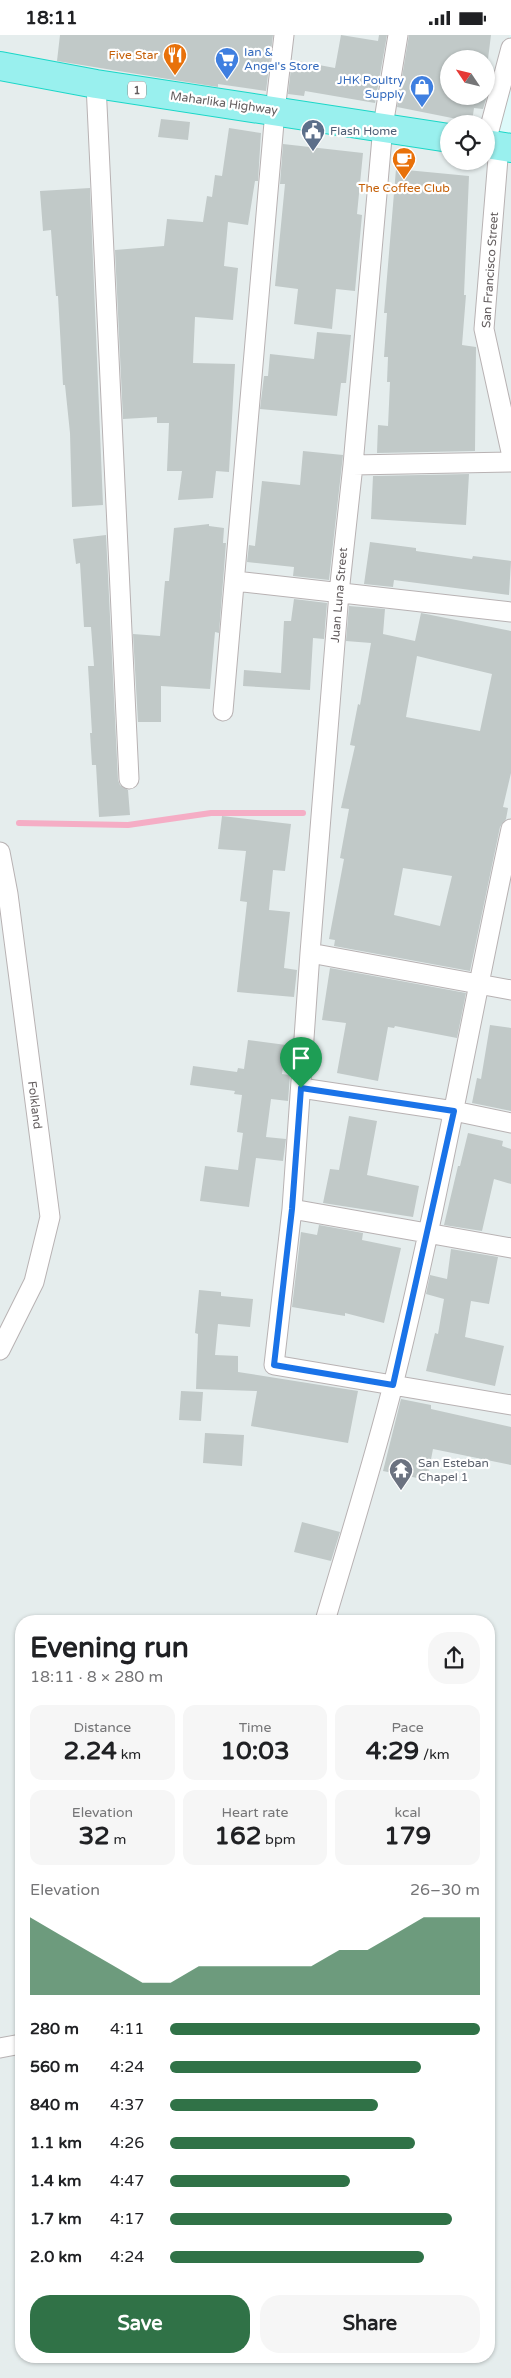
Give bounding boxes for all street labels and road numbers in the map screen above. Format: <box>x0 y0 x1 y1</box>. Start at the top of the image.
road number: 1 <box>128 81 146 99</box>
street label: Maharlika Highway <box>169 89 279 118</box>
street label: San Francisco Street <box>479 211 501 329</box>
street label: Juan Luna Street <box>328 546 350 643</box>
street label: Folkland <box>25 1080 45 1130</box>

